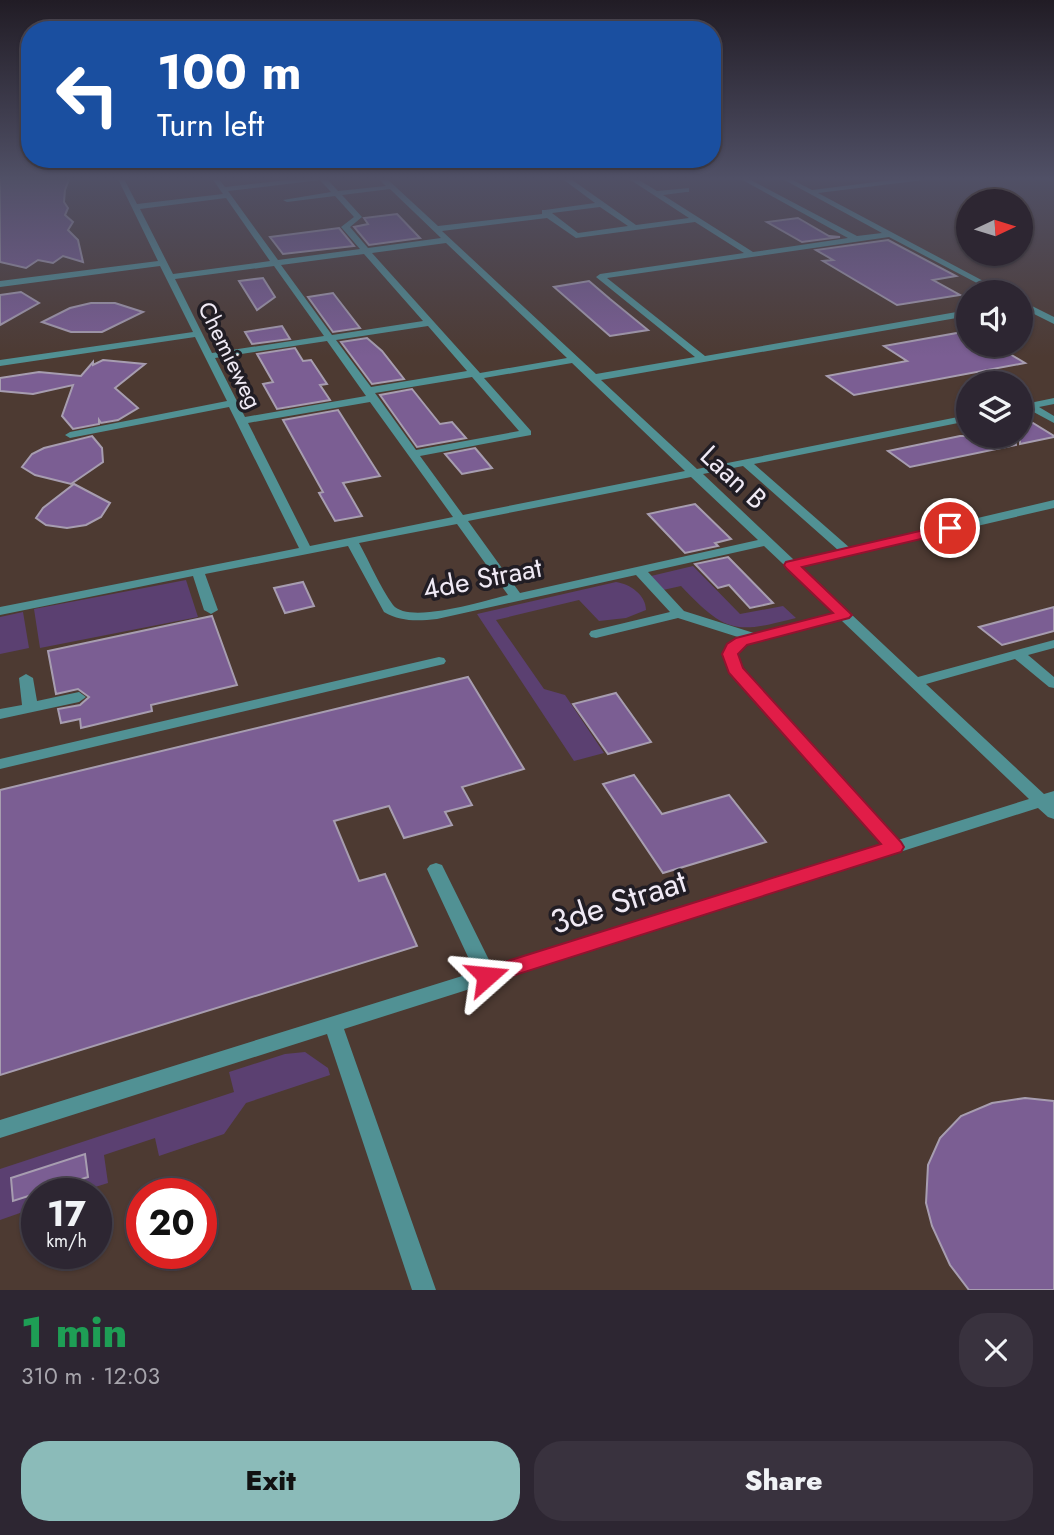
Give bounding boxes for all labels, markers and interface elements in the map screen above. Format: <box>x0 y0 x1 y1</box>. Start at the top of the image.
text: 100 m <box>157 37 302 107</box>
icon: left <box>42 49 133 140</box>
text: Turn left <box>157 102 264 148</box>
north arrow <box>956 189 1032 266</box>
map controls <box>956 189 1033 448</box>
button: sound <box>956 280 1033 357</box>
street label: Chemieweg <box>189 296 271 414</box>
button: layers <box>956 371 1033 448</box>
street label: Laan B <box>691 436 776 519</box>
pin <box>920 498 980 558</box>
icon: arrive <box>931 509 969 547</box>
street label: 4de Straat <box>419 547 545 610</box>
street label: 3de Straat <box>544 857 692 946</box>
position arrow <box>450 939 524 1013</box>
speed limit sign: 20 <box>126 1178 217 1269</box>
text: 17 <box>47 1189 86 1239</box>
text: km/h <box>46 1228 87 1254</box>
text: 1 min <box>21 1302 127 1363</box>
button: close <box>959 1313 1033 1387</box>
text: 310 m · 12:03 <box>21 1359 160 1393</box>
button: Exit <box>21 1441 520 1521</box>
button: Share <box>534 1441 1033 1521</box>

